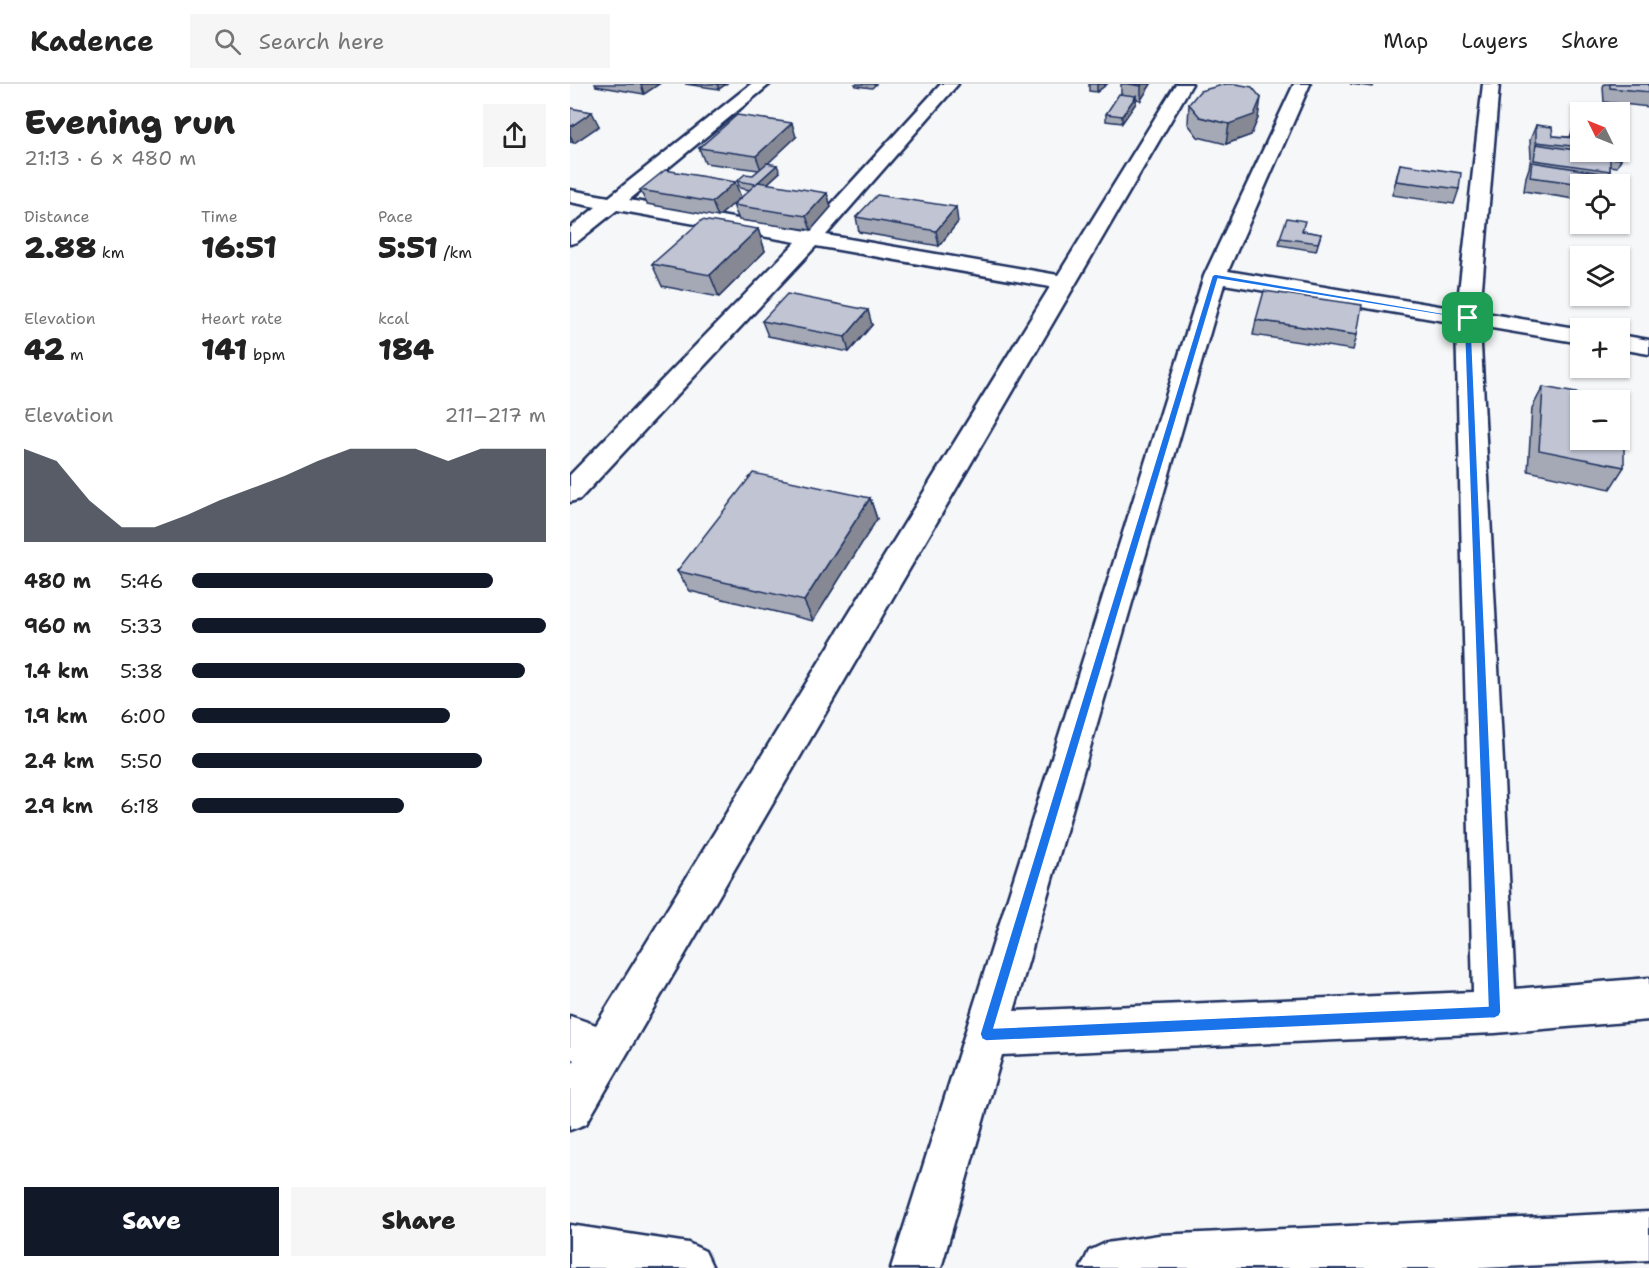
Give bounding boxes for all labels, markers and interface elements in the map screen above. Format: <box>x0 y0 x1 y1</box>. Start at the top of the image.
search box <box>190 14 610 68</box>
text: Kadence <box>30 22 154 60</box>
icon: search <box>211 25 244 58</box>
text: Search here <box>259 27 385 56</box>
text: Map <box>1383 27 1428 55</box>
text: Layers <box>1461 27 1528 55</box>
text: Share <box>1561 27 1619 55</box>
text: Evening run <box>24 100 235 145</box>
north arrow <box>1570 102 1630 162</box>
map controls <box>1570 102 1630 450</box>
button: share <box>483 104 546 167</box>
text: 21:13 · 6 × 480 m <box>24 145 196 171</box>
button: locate <box>1570 174 1630 234</box>
text: Distance <box>24 206 90 227</box>
text: Time <box>201 206 238 227</box>
text: Pace <box>378 206 413 227</box>
text: 2.88 <box>24 227 96 268</box>
text: 16:51 <box>201 227 277 268</box>
text: 5:51 <box>378 227 438 268</box>
text: km <box>96 242 125 263</box>
text: /km <box>438 242 472 263</box>
button: layers <box>1570 246 1630 306</box>
pin <box>1442 292 1493 343</box>
icon: arrive <box>1451 301 1484 334</box>
text: Elevation <box>24 308 96 329</box>
text: Heart rate <box>201 308 283 329</box>
text: kcal <box>378 308 409 329</box>
button: + <box>1570 318 1630 378</box>
text: 42 <box>24 329 65 370</box>
text: 141 <box>201 329 248 370</box>
text: 184 <box>378 329 434 370</box>
text: m <box>65 344 84 365</box>
text: bpm <box>248 344 285 365</box>
button: − <box>1570 390 1630 450</box>
text: Elevation <box>24 402 114 428</box>
text: 211–217 m <box>445 402 546 428</box>
text: 480 m <box>24 568 91 594</box>
text: 5:46 <box>120 568 163 594</box>
text: 960 m <box>24 613 91 639</box>
text: 5:33 <box>120 613 163 639</box>
text: 1.4 km <box>24 658 89 684</box>
text: 5:38 <box>120 658 163 684</box>
text: 1.9 km <box>24 703 87 729</box>
text: 6:00 <box>120 703 166 729</box>
text: 2.4 km <box>24 748 94 774</box>
text: 5:50 <box>120 748 163 774</box>
text: 2.9 km <box>24 793 93 819</box>
text: 6:18 <box>120 793 159 819</box>
button: Save <box>24 1187 279 1256</box>
button: Share <box>291 1187 546 1256</box>

